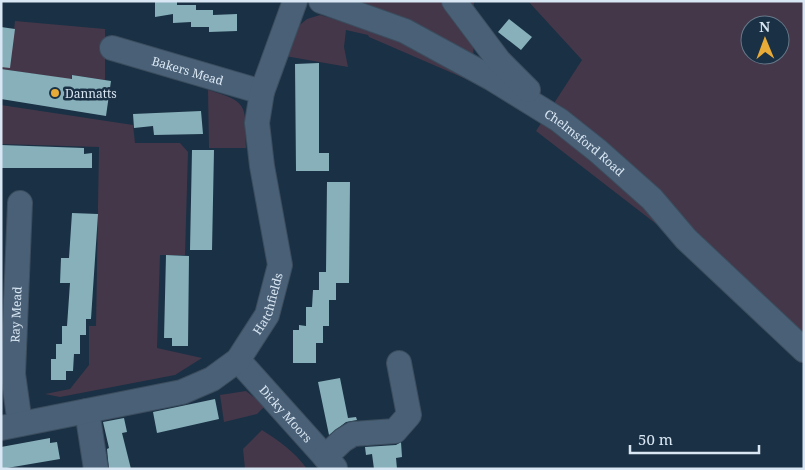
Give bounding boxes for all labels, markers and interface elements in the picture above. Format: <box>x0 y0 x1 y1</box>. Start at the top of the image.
north arrow <box>740 15 790 65</box>
text: N <box>759 17 770 36</box>
street label: Bakers Mead <box>150 52 226 89</box>
place label: Dannatts <box>65 85 117 102</box>
marker: Dannatts <box>49 87 61 99</box>
street label: Chelmsford Road <box>541 105 629 180</box>
street label: Hatchfields <box>248 271 286 338</box>
street label: Ray Mead <box>6 286 25 343</box>
street label: Dicky Moors <box>256 381 316 446</box>
scale bar <box>630 422 759 454</box>
text: 50 m <box>638 429 673 449</box>

